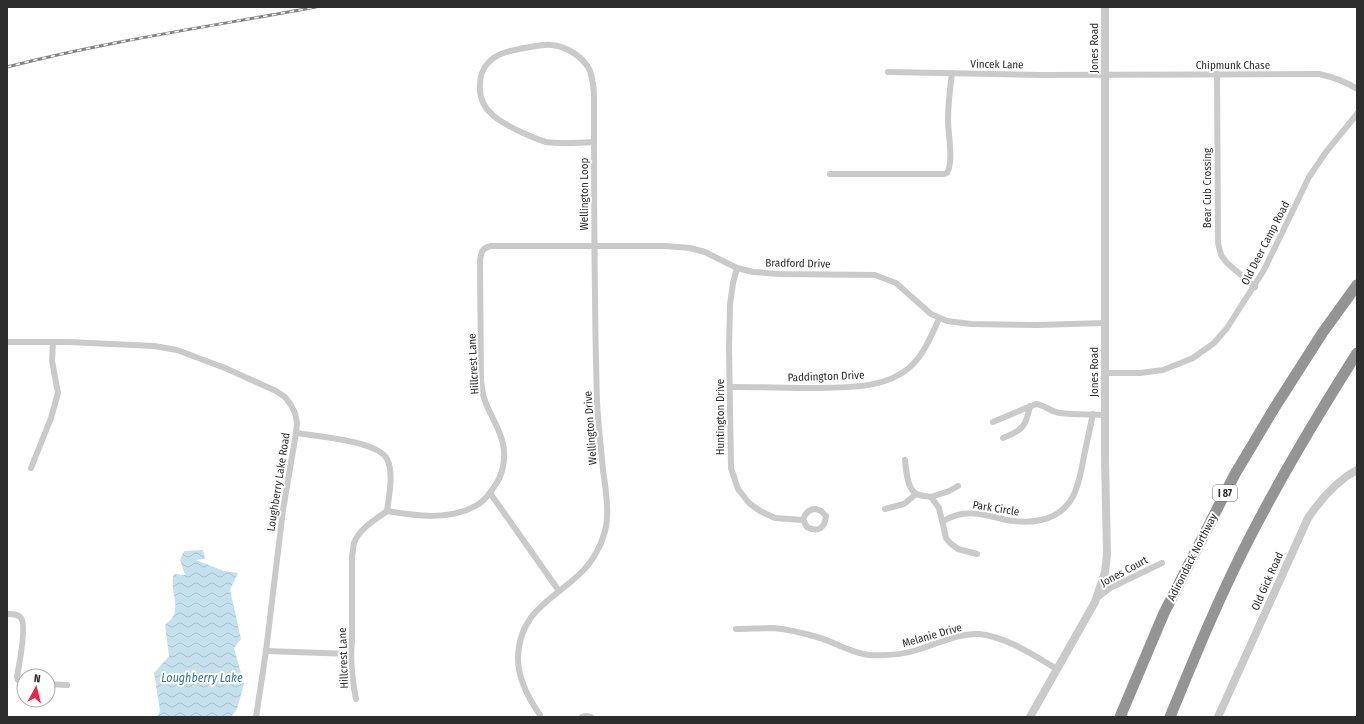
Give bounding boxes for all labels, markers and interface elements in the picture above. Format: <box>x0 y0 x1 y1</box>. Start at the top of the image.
street label: Jones Road <box>1088 23 1101 73</box>
street label: Vincek Lane <box>970 58 1024 71</box>
street label: Chipmunk Chase <box>1196 59 1270 72</box>
street label: Bear Cub Crossing <box>1201 147 1214 228</box>
street label: Wellington Loop <box>578 157 591 230</box>
street label: Old Deer Camp Road <box>1239 199 1292 287</box>
street label: Bradford Drive <box>765 256 831 271</box>
street label: Hillcrest Lane <box>465 333 482 395</box>
street label: Jones Road <box>1088 347 1101 397</box>
street label: Paddington Drive <box>787 369 865 384</box>
street label: Huntington Drive <box>714 379 727 455</box>
street label: Wellington Drive <box>581 391 600 465</box>
street label: Loughberry Lake Road <box>264 432 293 532</box>
road number: I 87 <box>1213 485 1237 501</box>
street label: Park Circle <box>972 498 1020 519</box>
street label: Adirondack Northway <box>1165 511 1220 603</box>
street label: Old Gick Road <box>1249 550 1286 612</box>
street label: Jones Court <box>1098 553 1150 589</box>
street label: Melanie Drive <box>901 621 963 650</box>
street label: Hillcrest Lane <box>336 627 351 689</box>
north arrow <box>16 668 56 708</box>
water label: Loughberry Lake <box>161 671 243 685</box>
text: N <box>33 672 41 685</box>

